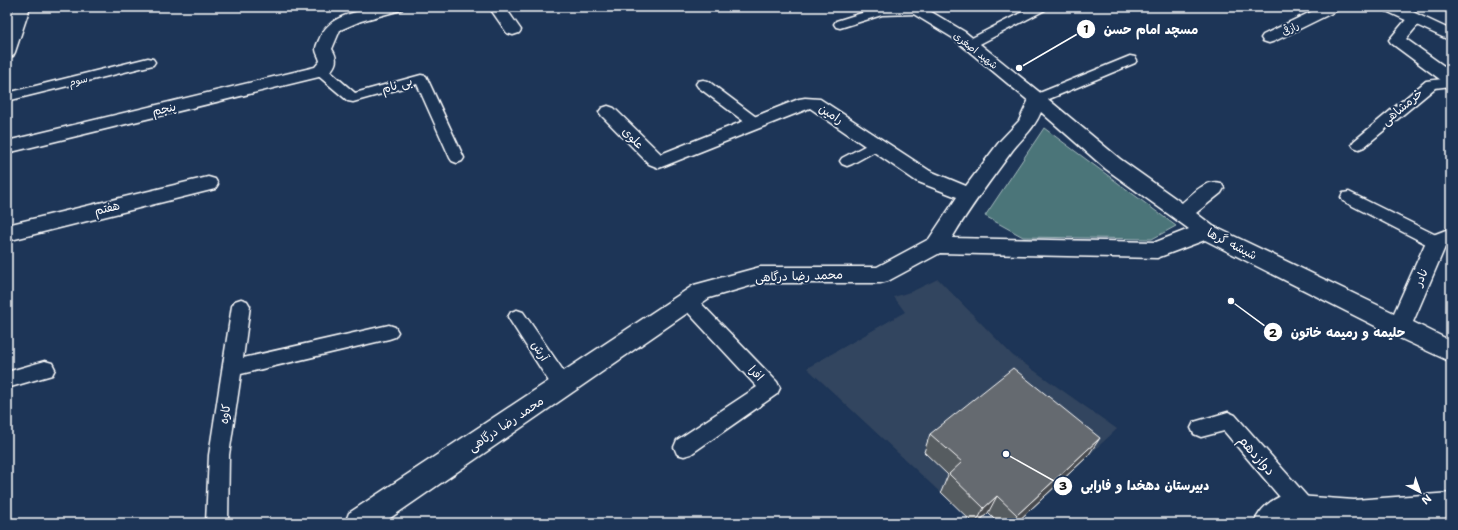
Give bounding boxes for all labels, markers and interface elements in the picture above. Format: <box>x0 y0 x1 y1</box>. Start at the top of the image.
callout: مسچد امام حسن <box>1076 17 1207 42</box>
street label: رازقی <box>1279 19 1301 38</box>
text: 1 <box>1083 21 1089 37</box>
text: مسچد امام حسن <box>1104 21 1198 40</box>
street label: شهید اصغری <box>951 29 1001 72</box>
street label: سوم <box>67 72 89 90</box>
street label: بی نام <box>380 73 415 98</box>
street label: خرمشاهی <box>1378 85 1426 129</box>
street label: پنجم <box>150 98 178 120</box>
street label: رامین <box>816 100 846 128</box>
street label: علوی <box>619 124 647 152</box>
street label: هفتم <box>93 197 122 220</box>
street label: شیشه گرها <box>1204 225 1260 263</box>
street label: نادر <box>1410 265 1432 289</box>
street label: محمد رضا درگاهی <box>755 266 843 286</box>
callout: حلیمه و رمیمه خاتون <box>1263 320 1414 345</box>
text: حلیمه و رمیمه خاتون <box>1291 324 1406 341</box>
text: 2 <box>1269 325 1278 341</box>
street label: آرش <box>528 338 553 365</box>
street label: افرا <box>745 362 767 384</box>
street label: محمد رضا درگاهی <box>465 393 547 455</box>
street label: کاوه <box>216 403 234 425</box>
street label: دوازدهم <box>1233 431 1279 480</box>
north arrow <box>1400 472 1440 512</box>
callout: دبیرستان دهخدا و فارابی <box>1053 473 1217 498</box>
text: دبیرستان دهخدا و فارابی <box>1081 477 1209 494</box>
text: 3 <box>1059 478 1067 494</box>
text: N <box>1418 491 1434 508</box>

